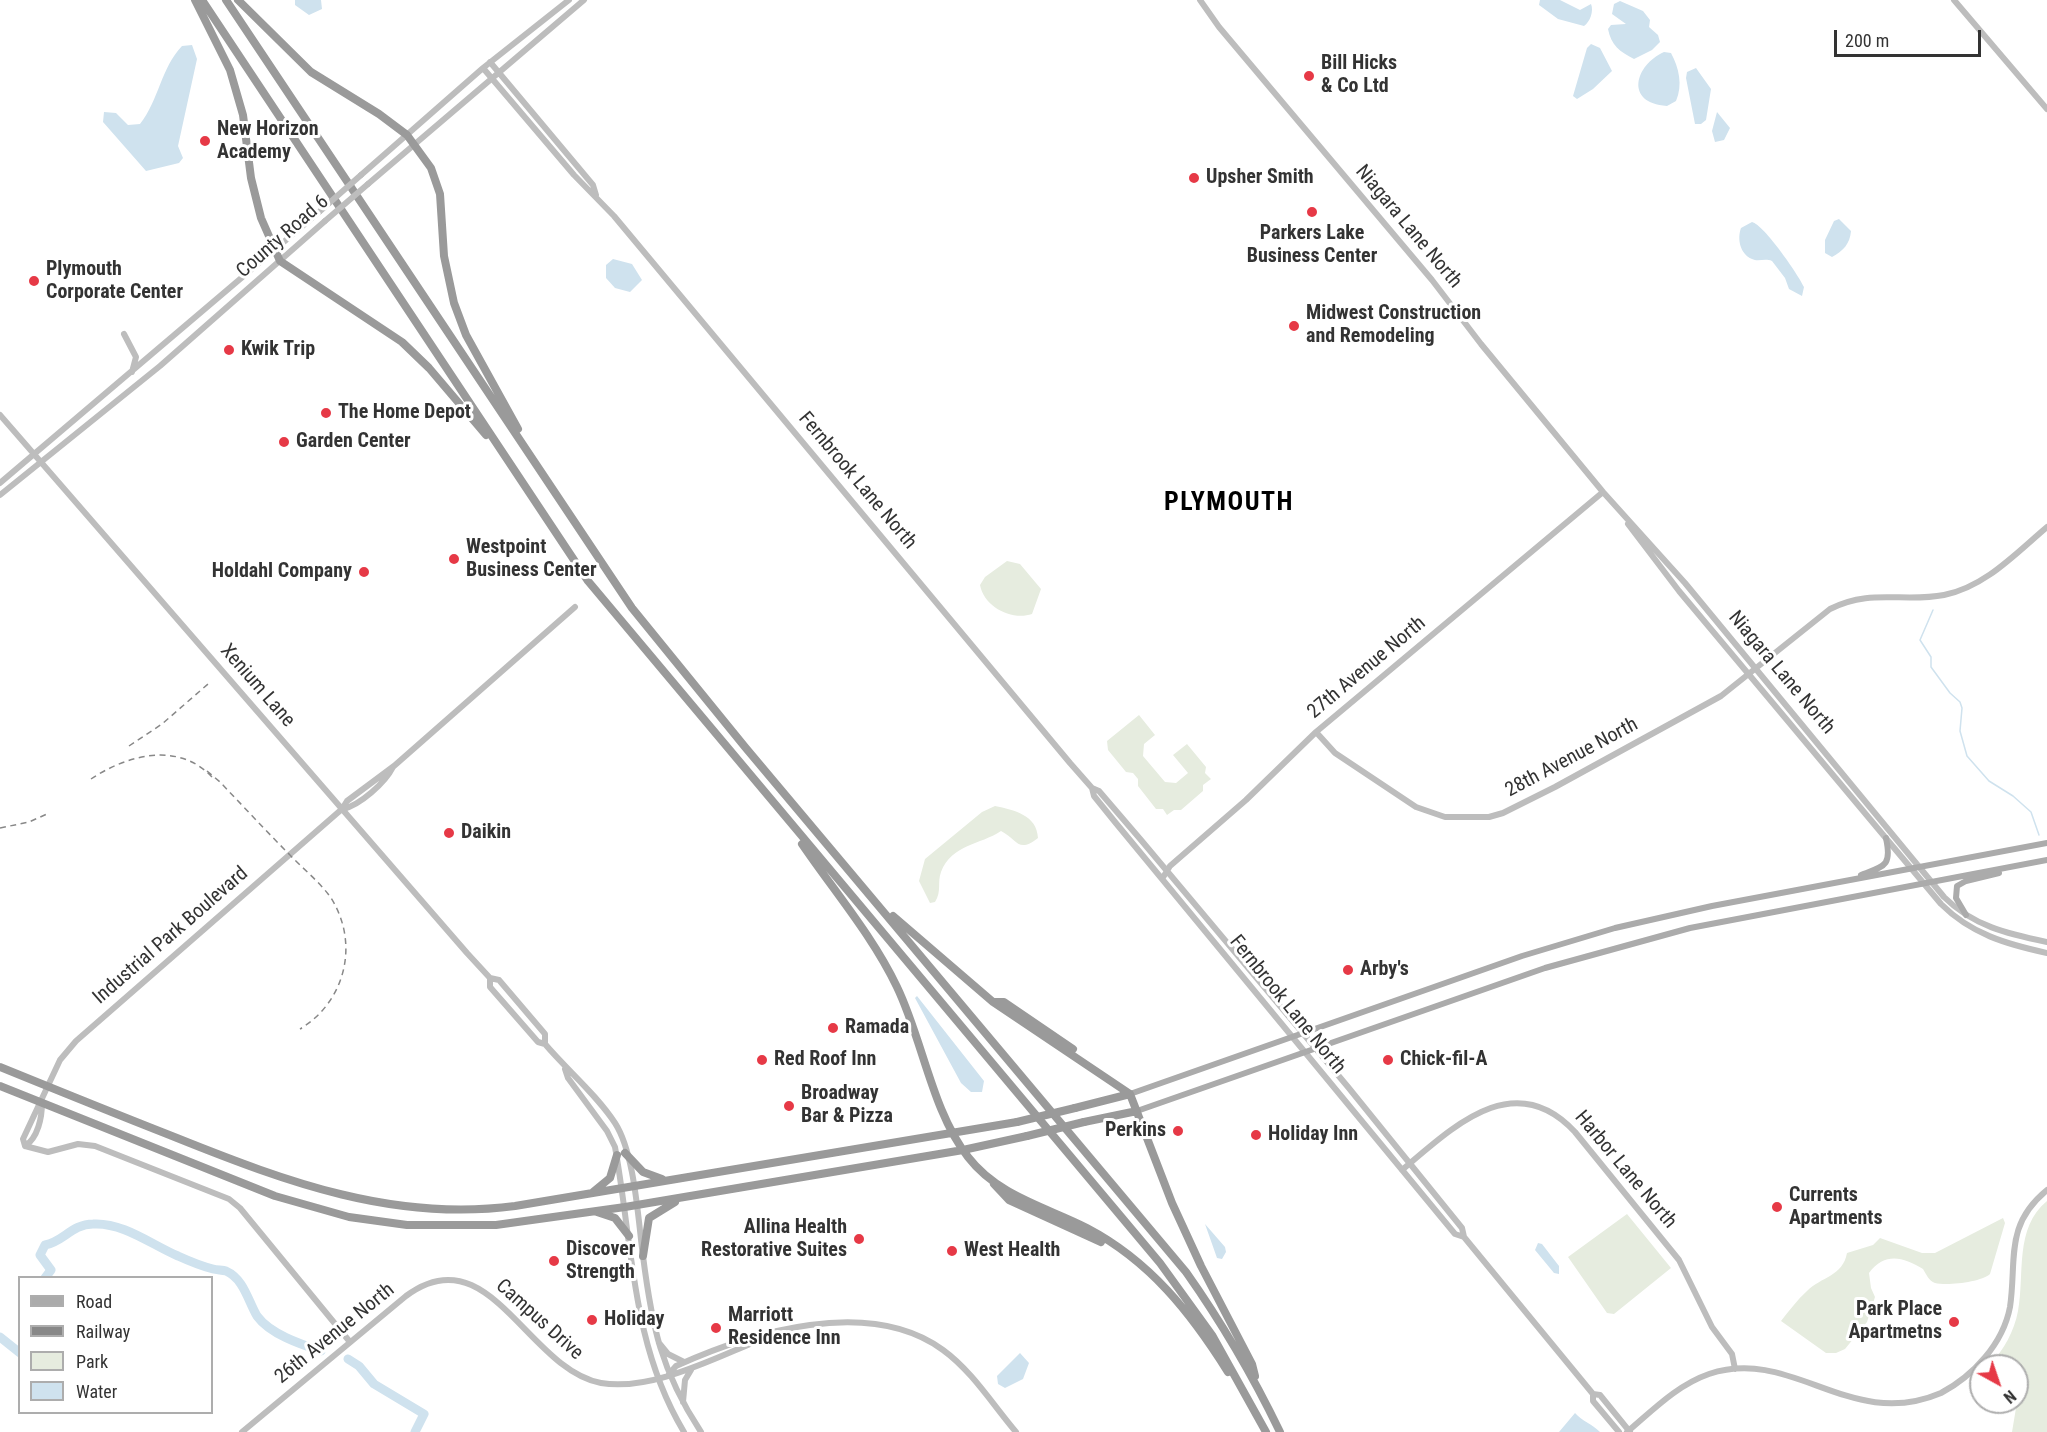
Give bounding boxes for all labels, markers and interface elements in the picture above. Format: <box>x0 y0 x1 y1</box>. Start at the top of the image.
scale bar <box>1837 18 1984 56</box>
text: 200 m <box>1845 30 1889 51</box>
place label: Bill Hicks & Co Ltd <box>1321 52 1397 99</box>
marker: Bill Hicks & Co Ltd <box>1302 69 1316 83</box>
place label: New Horizon Academy <box>217 118 319 165</box>
marker: New Horizon Academy <box>198 134 212 148</box>
street label: Niagara Lane North <box>1350 161 1466 293</box>
place label: Upsher Smith <box>1206 166 1314 190</box>
marker: Upsher Smith <box>1187 171 1201 185</box>
street label: County Road 6 <box>232 190 334 284</box>
marker: Parkers Lake Business Center <box>1305 205 1319 219</box>
place label: Parkers Lake Business Center <box>1247 222 1377 269</box>
place label: Plymouth Corporate Center <box>46 258 183 305</box>
marker: Plymouth Corporate Center <box>27 274 41 288</box>
place label: Midwest Construction and Remodeling <box>1306 302 1481 349</box>
marker: Midwest Construction and Remodeling <box>1287 319 1301 333</box>
place label: Kwik Trip <box>241 338 315 362</box>
marker: Kwik Trip <box>222 343 236 357</box>
place label: The Home Depot <box>338 401 471 425</box>
marker: The Home Depot <box>319 406 333 420</box>
street label: Fernbrook Lane North <box>793 408 921 554</box>
place label: Garden Center <box>296 430 411 454</box>
marker: Garden Center <box>277 435 291 449</box>
district label: PLYMOUTH <box>1164 487 1294 519</box>
place label: Westpoint Business Center <box>466 536 596 583</box>
marker: Westpoint Business Center <box>447 552 461 566</box>
place label: Holdahl Company <box>212 560 352 584</box>
marker: Holdahl Company <box>357 565 371 579</box>
street label: Niagara Lane North <box>1723 607 1839 739</box>
street label: 27th Avenue North <box>1303 612 1431 724</box>
street label: Xenium Lane <box>215 640 299 732</box>
street label: 28th Avenue North <box>1502 713 1642 803</box>
place label: Daikin <box>461 821 511 845</box>
marker: Daikin <box>442 826 456 840</box>
street label: Industrial Park Boulevard <box>89 862 253 1010</box>
street label: Fernbrook Lane North <box>1224 931 1350 1079</box>
place label: Arby's <box>1360 958 1409 982</box>
marker: Arby's <box>1341 963 1355 977</box>
place label: Ramada <box>845 1016 909 1040</box>
marker: Ramada <box>826 1021 840 1035</box>
place label: Red Roof Inn <box>774 1048 876 1072</box>
place label: Chick-fil-A <box>1400 1048 1487 1072</box>
marker: Red Roof Inn <box>755 1053 769 1067</box>
marker: Chick-fil-A <box>1381 1053 1395 1067</box>
place label: Broadway Bar & Pizza <box>801 1082 893 1129</box>
marker: Broadway Bar & Pizza <box>782 1099 796 1113</box>
street label: Harbor Lane North <box>1569 1106 1681 1234</box>
place label: Perkins <box>1105 1119 1166 1143</box>
place label: Holiday Inn <box>1268 1123 1358 1147</box>
marker: Perkins <box>1171 1124 1185 1138</box>
marker: Holiday Inn <box>1249 1128 1263 1142</box>
place label: Currents Apartments <box>1789 1184 1883 1231</box>
marker: Currents Apartments <box>1770 1200 1784 1214</box>
place label: Allina Health Restorative Suites <box>701 1216 847 1263</box>
marker: Allina Health Restorative Suites <box>852 1232 866 1246</box>
place label: Discover Strength <box>566 1238 635 1285</box>
place label: West Health <box>964 1239 1060 1263</box>
marker: West Health <box>945 1244 959 1258</box>
marker: Discover Strength <box>547 1254 561 1268</box>
street label: Campus Drive <box>490 1275 588 1365</box>
legend <box>18 1276 213 1414</box>
street label: 26th Avenue North <box>270 1279 400 1389</box>
text: Road <box>76 1291 112 1312</box>
place label: Park Place Apartmetns <box>1848 1298 1942 1345</box>
place label: Marriott Residence Inn <box>728 1304 841 1351</box>
place label: Holiday <box>604 1308 664 1332</box>
marker: Holiday <box>585 1313 599 1327</box>
marker: Park Place Apartmetns <box>1947 1315 1961 1329</box>
text: Railway <box>76 1321 130 1342</box>
marker: Marriott Residence Inn <box>709 1321 723 1335</box>
text: Park <box>76 1351 108 1372</box>
north arrow <box>1969 1354 2029 1414</box>
text: Water <box>76 1381 117 1402</box>
text: N <box>2000 1386 2019 1407</box>

